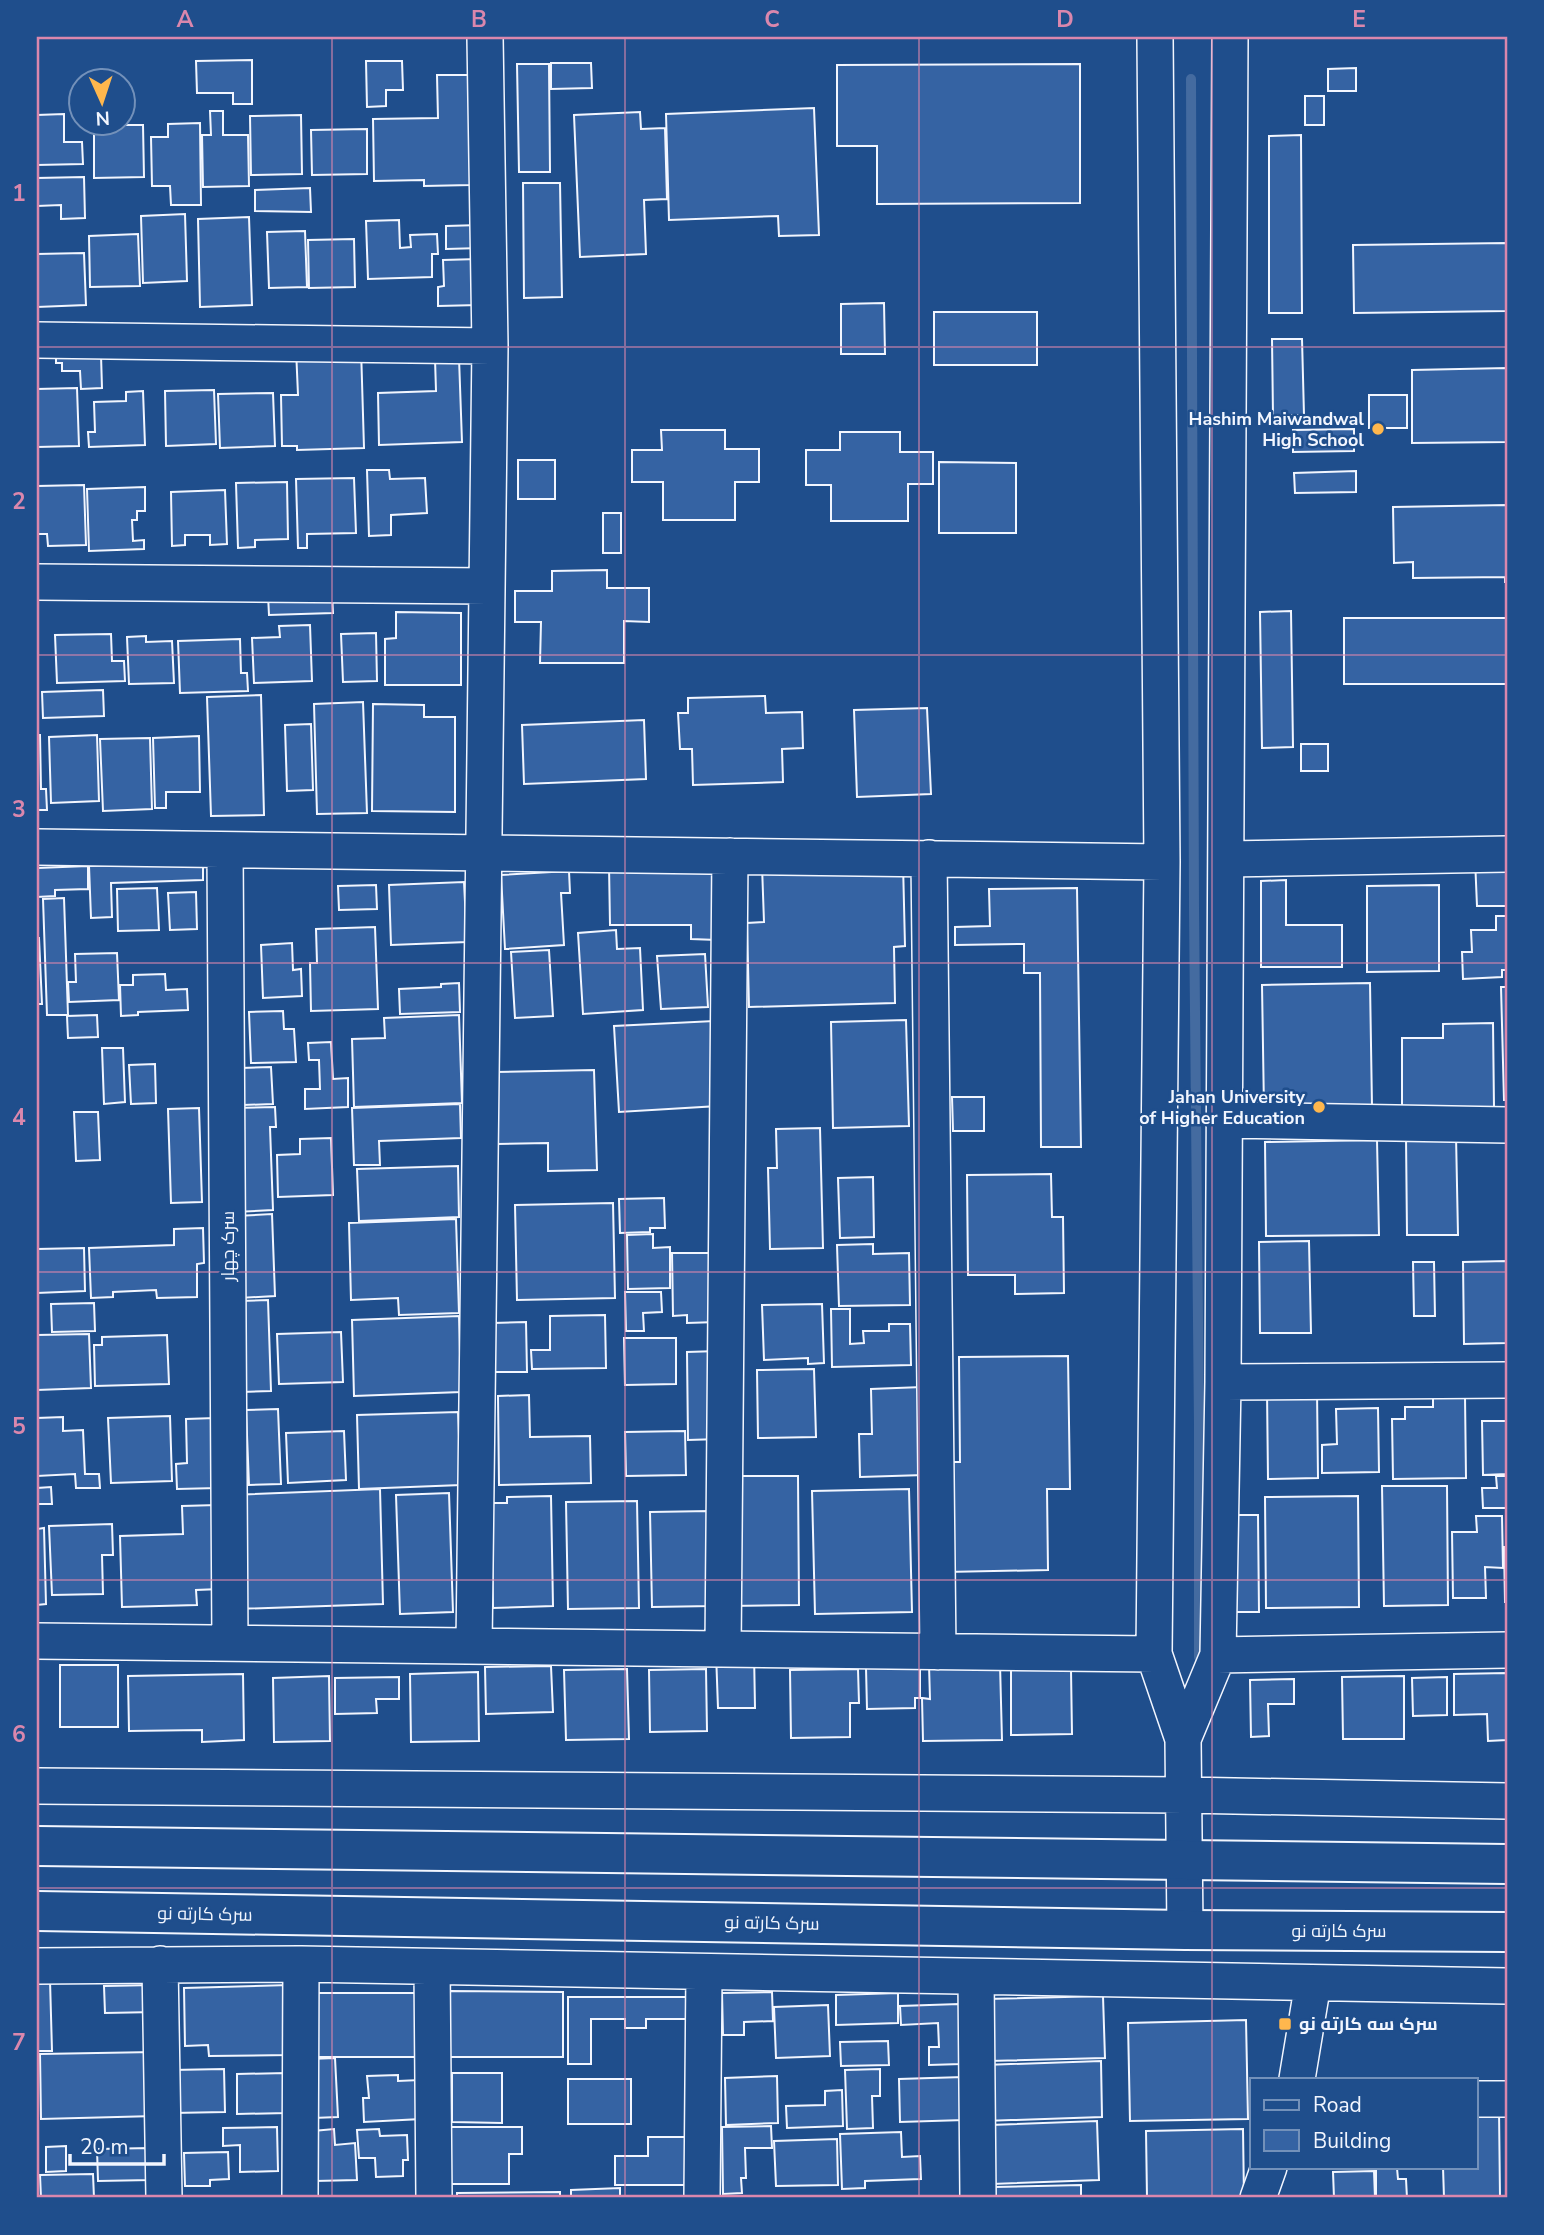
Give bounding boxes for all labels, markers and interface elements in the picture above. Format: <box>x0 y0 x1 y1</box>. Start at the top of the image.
text: A <box>176 4 194 35</box>
text: B <box>471 4 487 35</box>
text: C <box>764 4 780 35</box>
text: D <box>1056 4 1074 35</box>
text: E <box>1352 4 1366 35</box>
north arrow <box>66 66 136 136</box>
text: N <box>95 105 111 131</box>
text: 1 <box>12 178 26 209</box>
place label: Hashim Maiwandwal High School <box>1189 407 1364 452</box>
marker: Hashim Maiwandwal High School <box>1370 421 1386 437</box>
text: 2 <box>12 486 26 517</box>
text: 3 <box>12 794 26 825</box>
place label: Jahan University of Higher Education <box>1139 1085 1306 1130</box>
marker: Jahan University of Higher Education <box>1311 1099 1327 1115</box>
text: 4 <box>12 1102 26 1133</box>
street label: سرک چهار <box>216 1211 240 1282</box>
text: 5 <box>12 1411 26 1442</box>
text: 6 <box>12 1719 26 1750</box>
street label: سرک کارته نو <box>157 1901 253 1927</box>
street label: سرک کارته نو <box>724 1910 820 1936</box>
street label: سرک کارته نو <box>1291 1919 1387 1943</box>
place label: سرک سه کارته نو <box>1299 2012 1438 2036</box>
marker: سرک سه کارته نو <box>1277 2016 1293 2032</box>
text: 7 <box>12 2027 26 2058</box>
legend <box>1250 2078 1478 2168</box>
text: Road <box>1313 2091 1362 2119</box>
scale bar <box>70 2123 164 2167</box>
text: Building <box>1313 2127 1391 2155</box>
text: 20 m <box>80 2133 129 2161</box>

